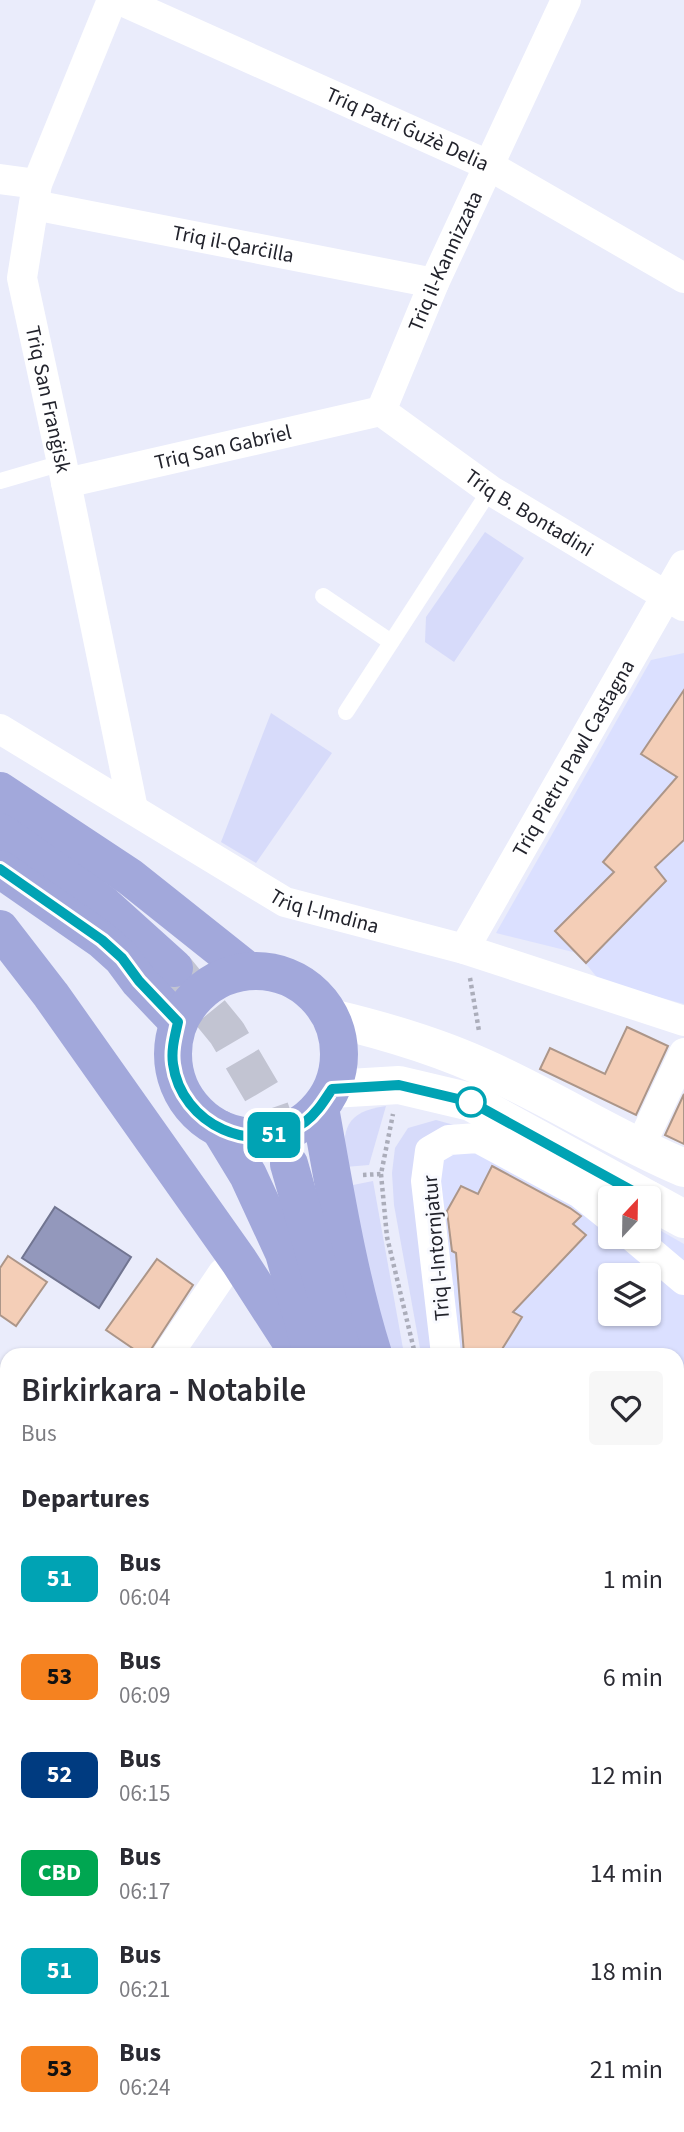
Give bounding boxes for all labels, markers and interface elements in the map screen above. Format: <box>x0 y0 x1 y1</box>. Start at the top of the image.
street label: Triq Patri Ġużè Delia <box>321 79 494 179</box>
street label: Triq il-Kannizzata <box>401 186 490 336</box>
street label: Triq il-Qarċilla <box>170 217 297 270</box>
street label: Triq San Franġisk <box>18 323 79 476</box>
street label: Triq San Gabriel <box>152 417 294 477</box>
street label: Triq B. Bontadini <box>459 462 599 564</box>
street label: Triq Pietru Pawl Castagna <box>505 654 642 862</box>
street label: Triq l-Imdina <box>264 881 382 941</box>
unlabelled marker <box>456 1087 486 1117</box>
line badge: 51 <box>243 1112 306 1158</box>
text: 51 <box>261 1117 287 1152</box>
street label: Triq l-Intornjatur <box>415 1173 457 1322</box>
north arrow <box>598 1186 662 1250</box>
map controls <box>598 1186 661 1326</box>
button: layers <box>598 1263 661 1326</box>
text: Birkirkara - Notabile <box>21 1367 306 1414</box>
button: heart <box>589 1371 663 1445</box>
text: Bus <box>21 1417 57 1450</box>
text: Departures <box>21 1480 149 1517</box>
text: Bus <box>119 1544 161 1581</box>
text: 51 <box>47 1561 72 1596</box>
text: 1 min <box>603 1561 663 1598</box>
text: 06:04 <box>119 1581 170 1614</box>
text: Bus <box>119 1642 161 1679</box>
text: 53 <box>47 1659 72 1694</box>
text: 6 min <box>603 1659 663 1696</box>
text: 06:09 <box>119 1679 170 1712</box>
text: Bus <box>119 1740 161 1777</box>
text: 52 <box>47 1757 72 1792</box>
text: 12 min <box>590 1757 663 1794</box>
text: 06:15 <box>119 1777 170 1810</box>
text: Bus <box>119 1838 161 1875</box>
text: CBD <box>38 1855 81 1890</box>
text: 14 min <box>590 1855 663 1892</box>
text: 06:17 <box>119 1875 170 1908</box>
text: Bus <box>119 1936 161 1973</box>
text: 51 <box>47 1953 72 1988</box>
text: 18 min <box>590 1953 663 1990</box>
text: 06:21 <box>119 1973 170 2006</box>
text: Bus <box>119 2034 161 2071</box>
text: 53 <box>47 2051 72 2086</box>
text: 21 min <box>590 2051 663 2088</box>
text: 06:24 <box>119 2071 170 2104</box>

